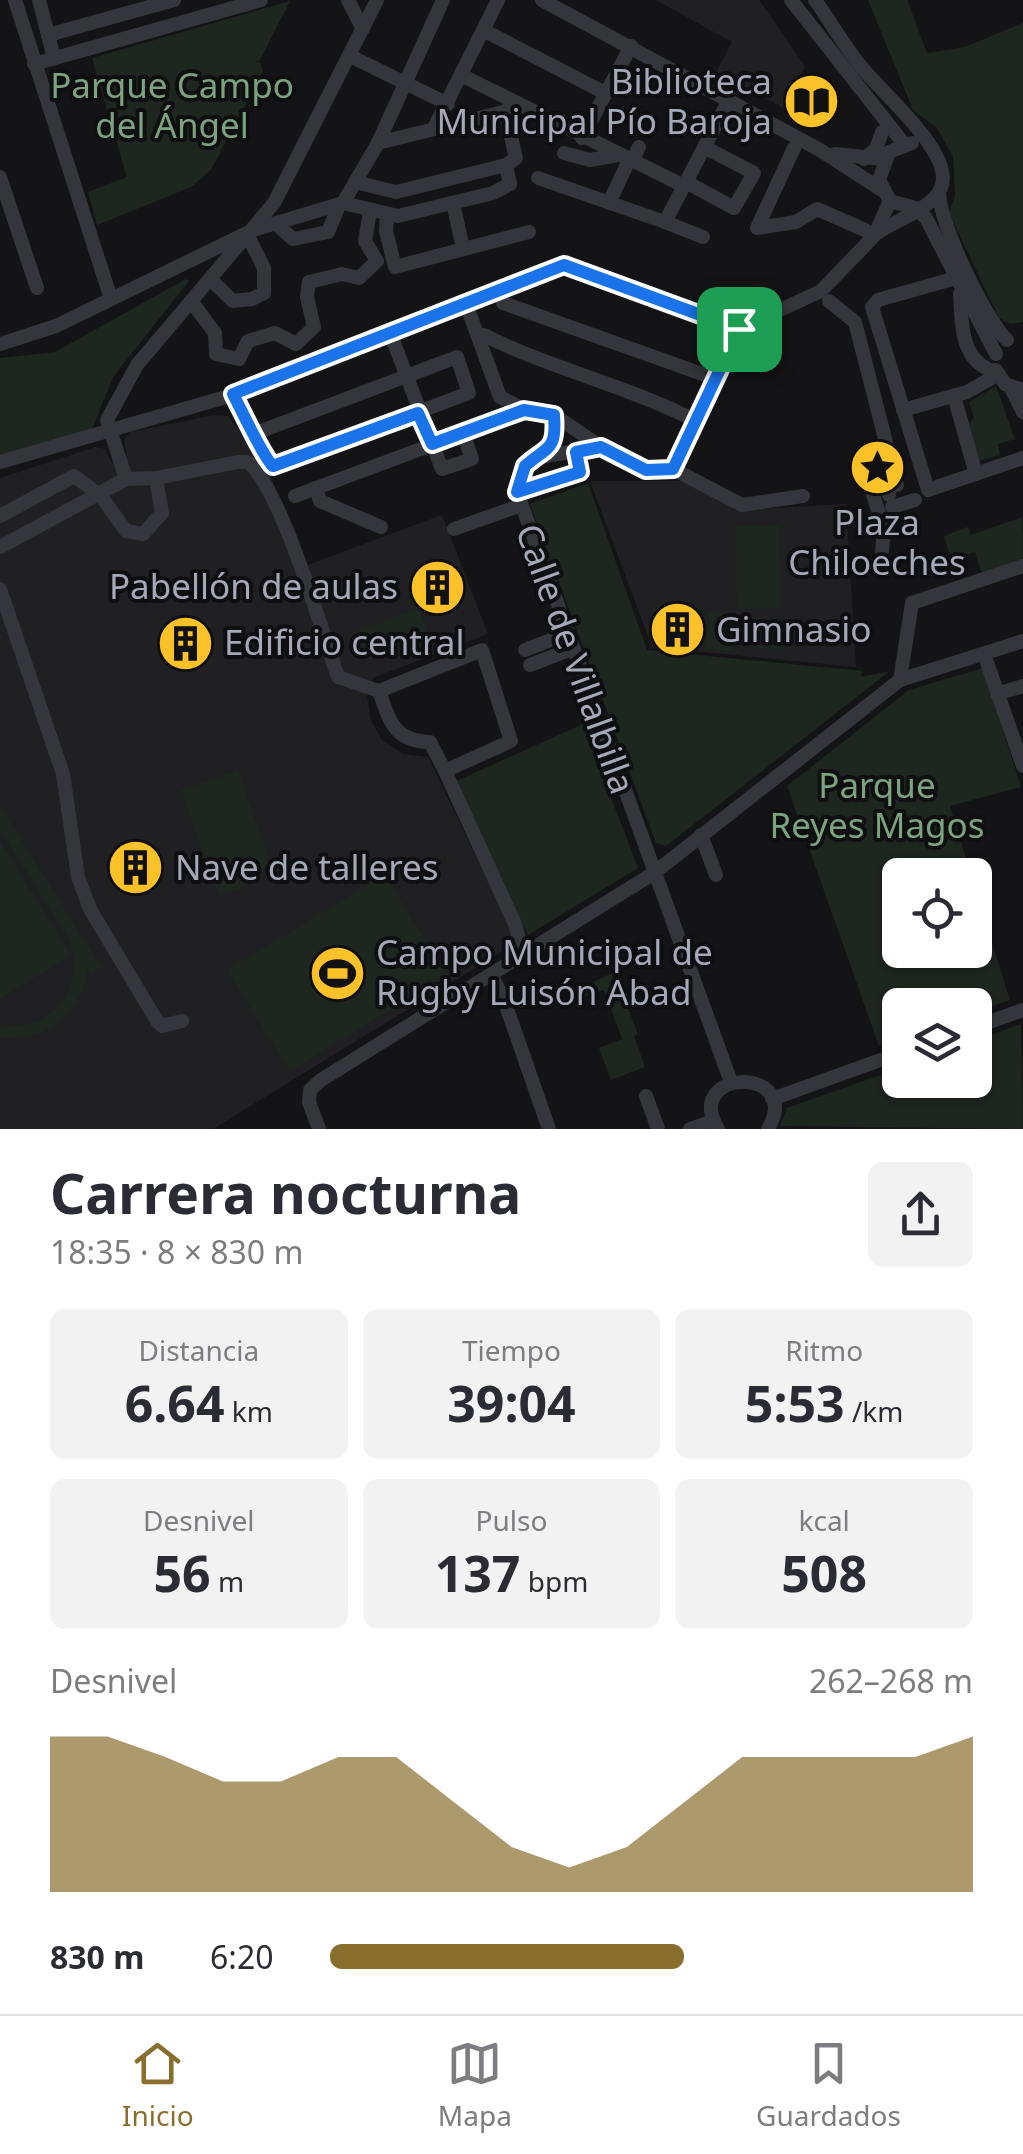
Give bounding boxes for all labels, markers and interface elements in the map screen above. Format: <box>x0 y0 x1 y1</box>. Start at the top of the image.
place label: Biblioteca Municipal Pío Baroja <box>436 57 772 144</box>
park label: Parque Campo del Ángel <box>50 61 294 148</box>
library icon: Biblioteca Municipal Pío Baroja <box>781 72 841 132</box>
pin <box>697 287 782 372</box>
icon: arrive <box>712 302 767 357</box>
place icon: Plaza Chiloeches <box>847 437 907 497</box>
place label: Plaza Chiloeches <box>788 498 966 585</box>
street label: Calle de Villalbilla <box>506 517 647 800</box>
building icon: Pabellón de aulas <box>407 557 467 617</box>
place label: Pabellón de aulas <box>109 562 398 609</box>
building icon: Gimnasio <box>647 600 707 660</box>
place label: Gimnasio <box>716 605 871 652</box>
building icon: Edificio central <box>155 613 215 673</box>
place label: Edificio central <box>224 618 464 665</box>
park label: Parque Reyes Magos <box>769 761 985 848</box>
building icon: Nave de talleres <box>106 838 166 898</box>
place label: Nave de talleres <box>175 843 439 890</box>
map controls <box>882 858 992 1098</box>
button: locate <box>882 858 992 968</box>
place label: Campo Municipal de Rugby Luisón Abad <box>376 928 713 1015</box>
sports icon: Campo Municipal de Rugby Luisón Abad <box>307 943 367 1003</box>
button: layers <box>882 988 992 1098</box>
text: Carrera nocturna <box>50 1155 521 1230</box>
button: share <box>868 1162 973 1267</box>
text: 18:35 · 8 × 830 m <box>50 1230 303 1273</box>
text: Distancia <box>139 1331 259 1369</box>
text: Tiempo <box>462 1331 561 1369</box>
text: Ritmo <box>785 1331 863 1369</box>
text: 6.64 <box>125 1369 225 1437</box>
text: 39:04 <box>447 1369 576 1437</box>
text: 5:53 <box>745 1369 845 1437</box>
text: km <box>225 1392 273 1430</box>
text: /km <box>845 1392 904 1430</box>
text: Desnivel <box>143 1501 255 1539</box>
text: Pulso <box>476 1501 547 1539</box>
text: kcal <box>798 1501 850 1539</box>
text: 56 <box>153 1539 211 1607</box>
text: 137 <box>435 1539 520 1607</box>
text: 508 <box>781 1539 867 1607</box>
text: m <box>211 1562 244 1600</box>
text: bpm <box>520 1562 588 1600</box>
text: Desnivel <box>50 1659 177 1702</box>
text: 262–268 m <box>809 1659 973 1702</box>
text: 830 m <box>50 1935 144 1978</box>
text: 6:20 <box>210 1935 274 1978</box>
tab: Inicio <box>122 2036 194 2134</box>
tab: Mapa <box>438 2036 512 2134</box>
tab: Guardados <box>756 2036 901 2134</box>

